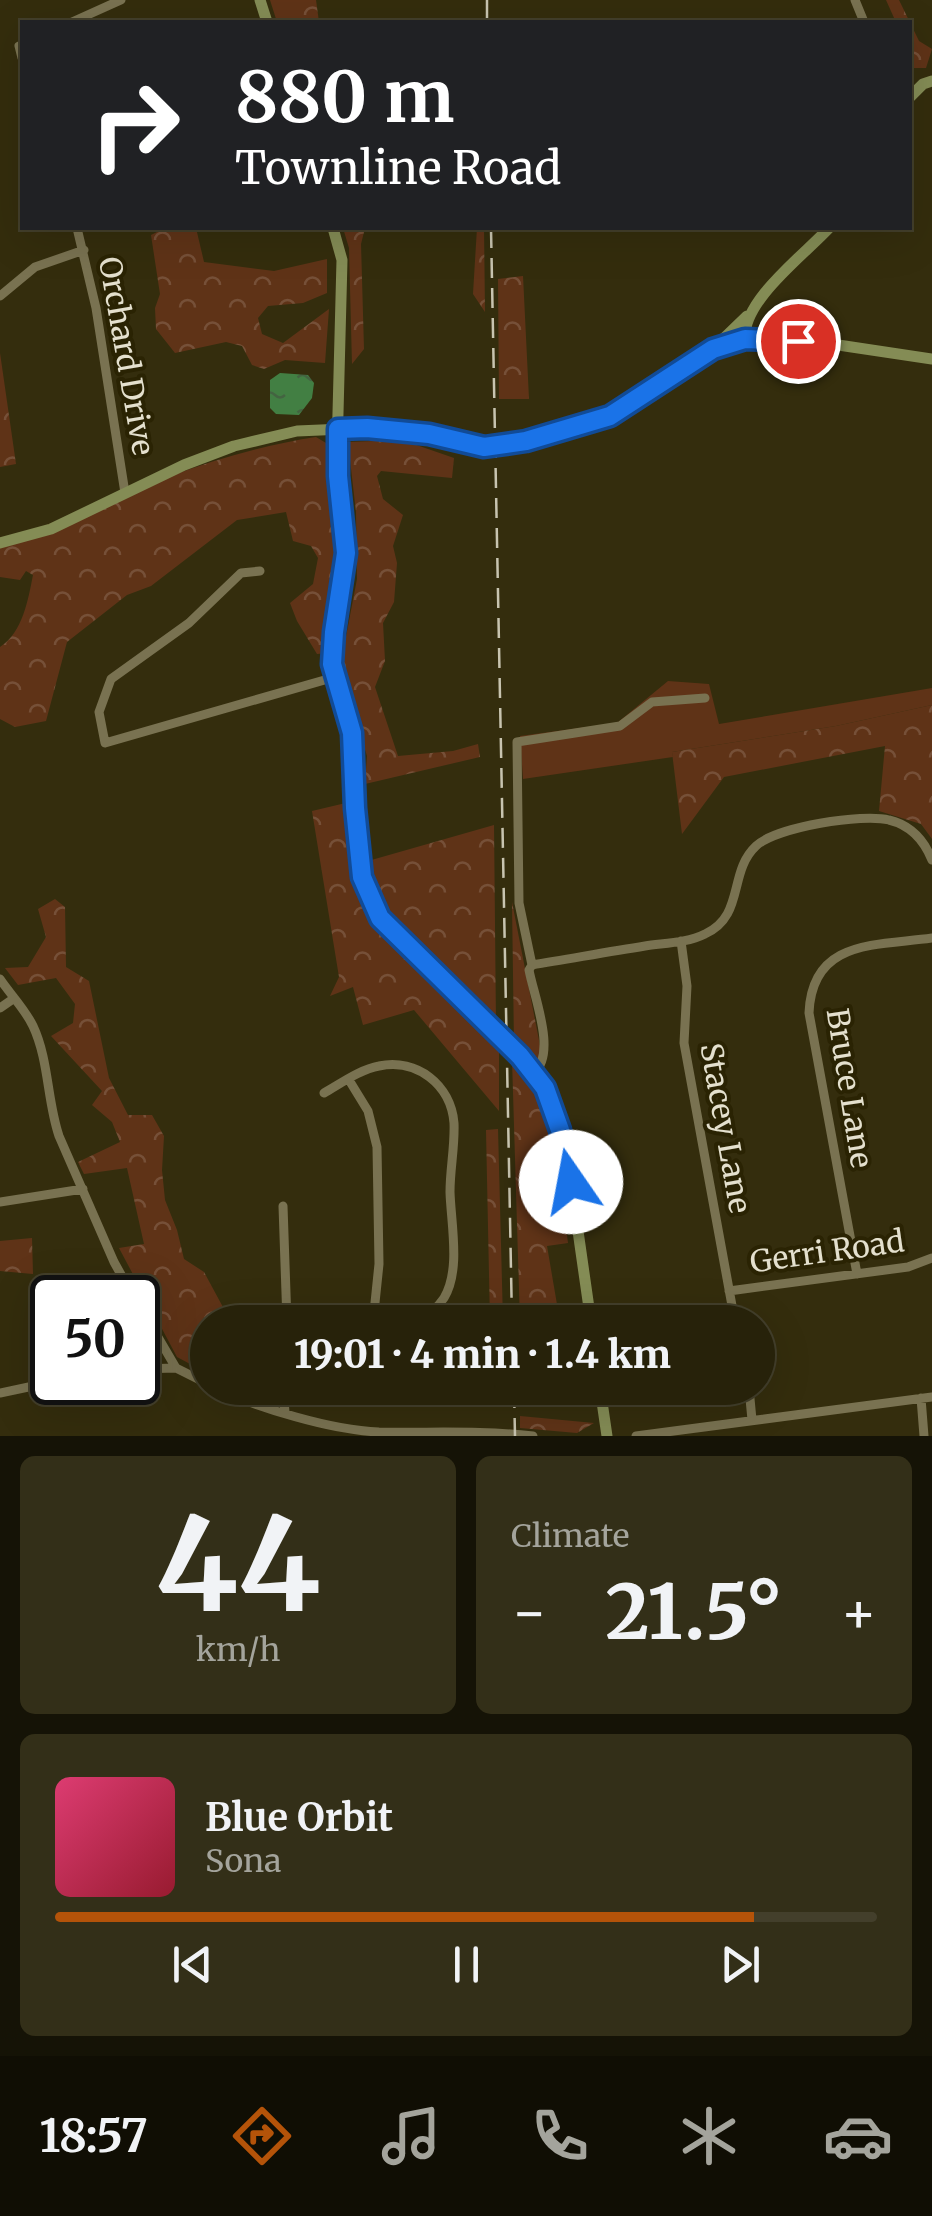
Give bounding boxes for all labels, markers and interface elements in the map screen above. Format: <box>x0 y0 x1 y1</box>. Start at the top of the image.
text: 880 m <box>235 53 454 141</box>
icon: right <box>70 60 200 190</box>
text: Townline Road <box>235 140 561 196</box>
street label: Orchard Drive <box>91 254 163 458</box>
pin <box>756 299 841 384</box>
icon: arrive <box>771 314 826 369</box>
street label: Bruce Lane <box>819 1006 881 1170</box>
street label: Stacey Lane <box>692 1040 760 1216</box>
position arrow <box>519 1130 623 1234</box>
street label: Gerri Road <box>748 1221 906 1281</box>
speed limit sign: 50 <box>30 1275 160 1405</box>
text: 19:01 · 4 min · 1.4 km <box>294 1331 671 1378</box>
text: 44 <box>155 1483 321 1646</box>
text: Climate <box>511 1516 629 1556</box>
text: 21.5° <box>605 1565 783 1659</box>
text: − <box>511 1578 548 1647</box>
text: + <box>840 1578 877 1647</box>
text: km/h <box>196 1630 280 1670</box>
text: Blue Orbit <box>205 1794 393 1841</box>
text: Sona <box>205 1841 281 1881</box>
icon: previous <box>165 1937 220 1992</box>
icon: pause <box>439 1937 494 1992</box>
icon: next <box>713 1937 768 1992</box>
icon: directions <box>227 2101 297 2171</box>
icon: music <box>376 2101 446 2171</box>
icon: phone <box>525 2101 595 2171</box>
icon: climate <box>674 2101 744 2171</box>
icon: car <box>823 2101 893 2171</box>
text: 18:57 <box>39 2108 148 2164</box>

